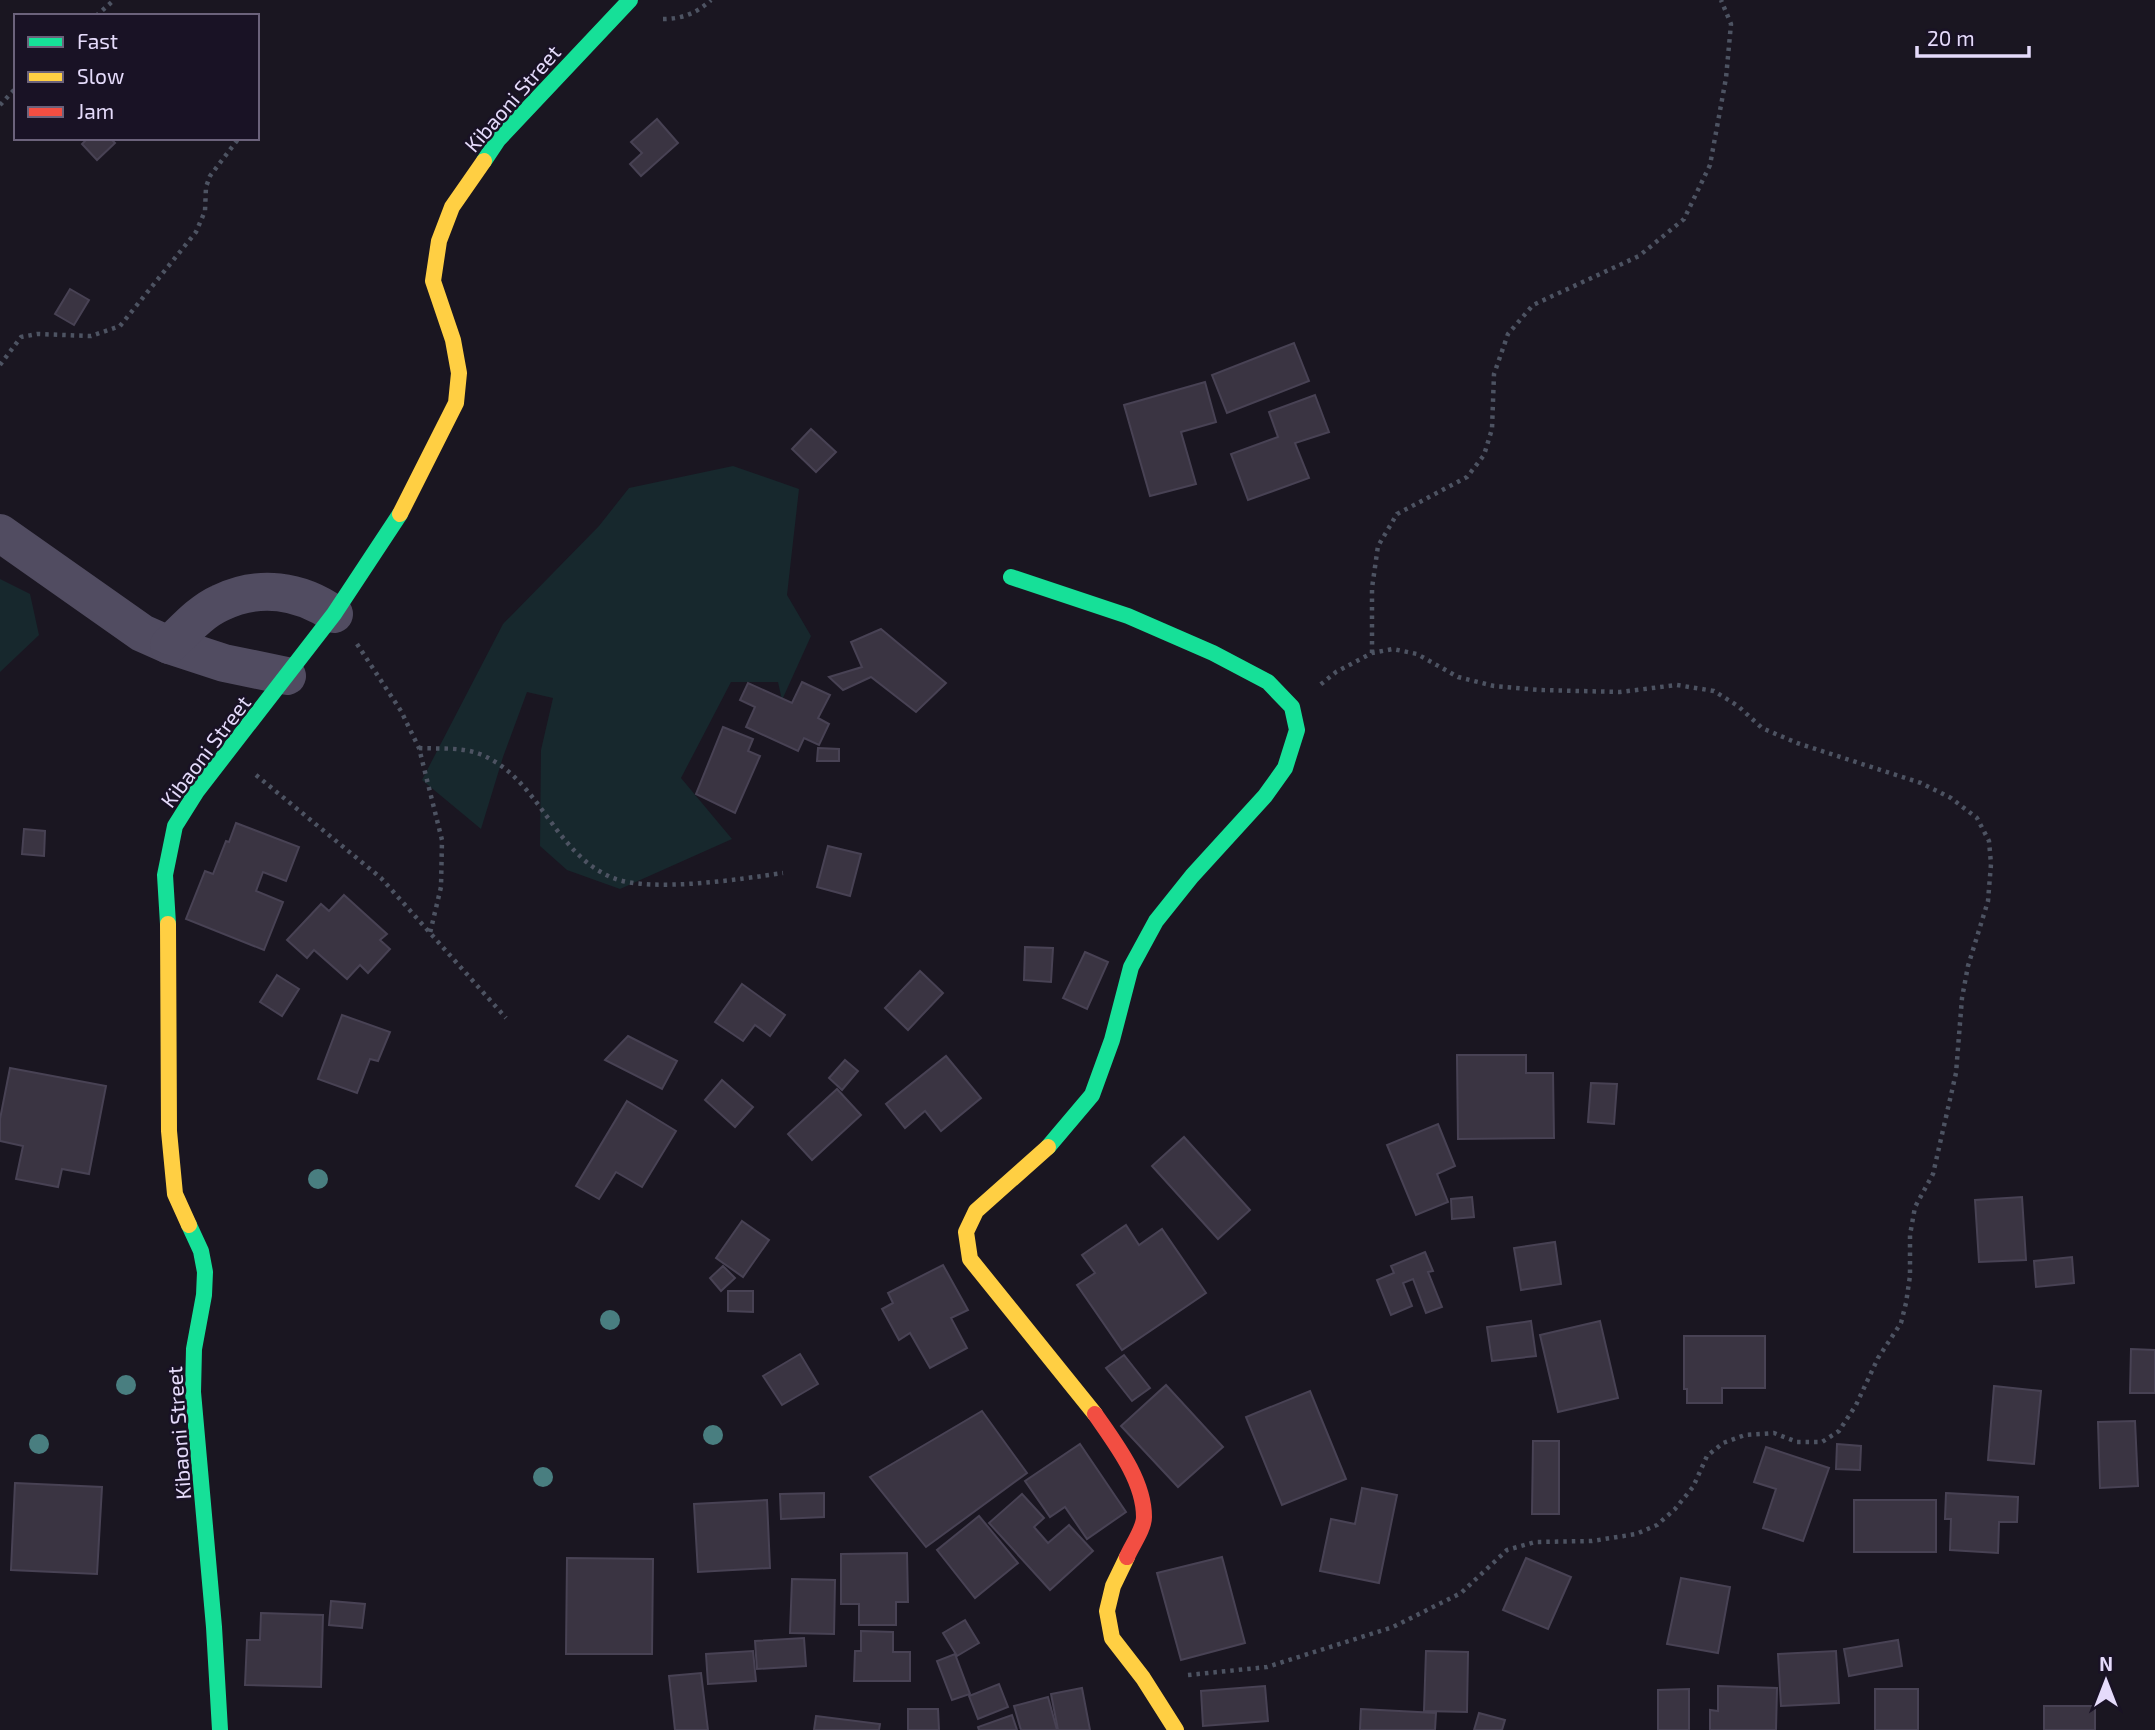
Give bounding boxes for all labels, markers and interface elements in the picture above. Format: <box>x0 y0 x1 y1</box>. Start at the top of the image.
legend <box>14 14 259 140</box>
scale bar <box>1917 14 2029 58</box>
text: 20 m <box>1927 25 1975 50</box>
text: Fast <box>77 28 118 53</box>
street label: Kibaoni Street <box>459 39 565 157</box>
text: Slow <box>77 63 124 88</box>
text: Jam <box>77 98 114 123</box>
street label: Kibaoni Street <box>155 690 255 812</box>
street label: Kibaoni Street <box>161 1366 195 1500</box>
north arrow <box>2071 1646 2141 1716</box>
text: N <box>2099 1652 2113 1675</box>

